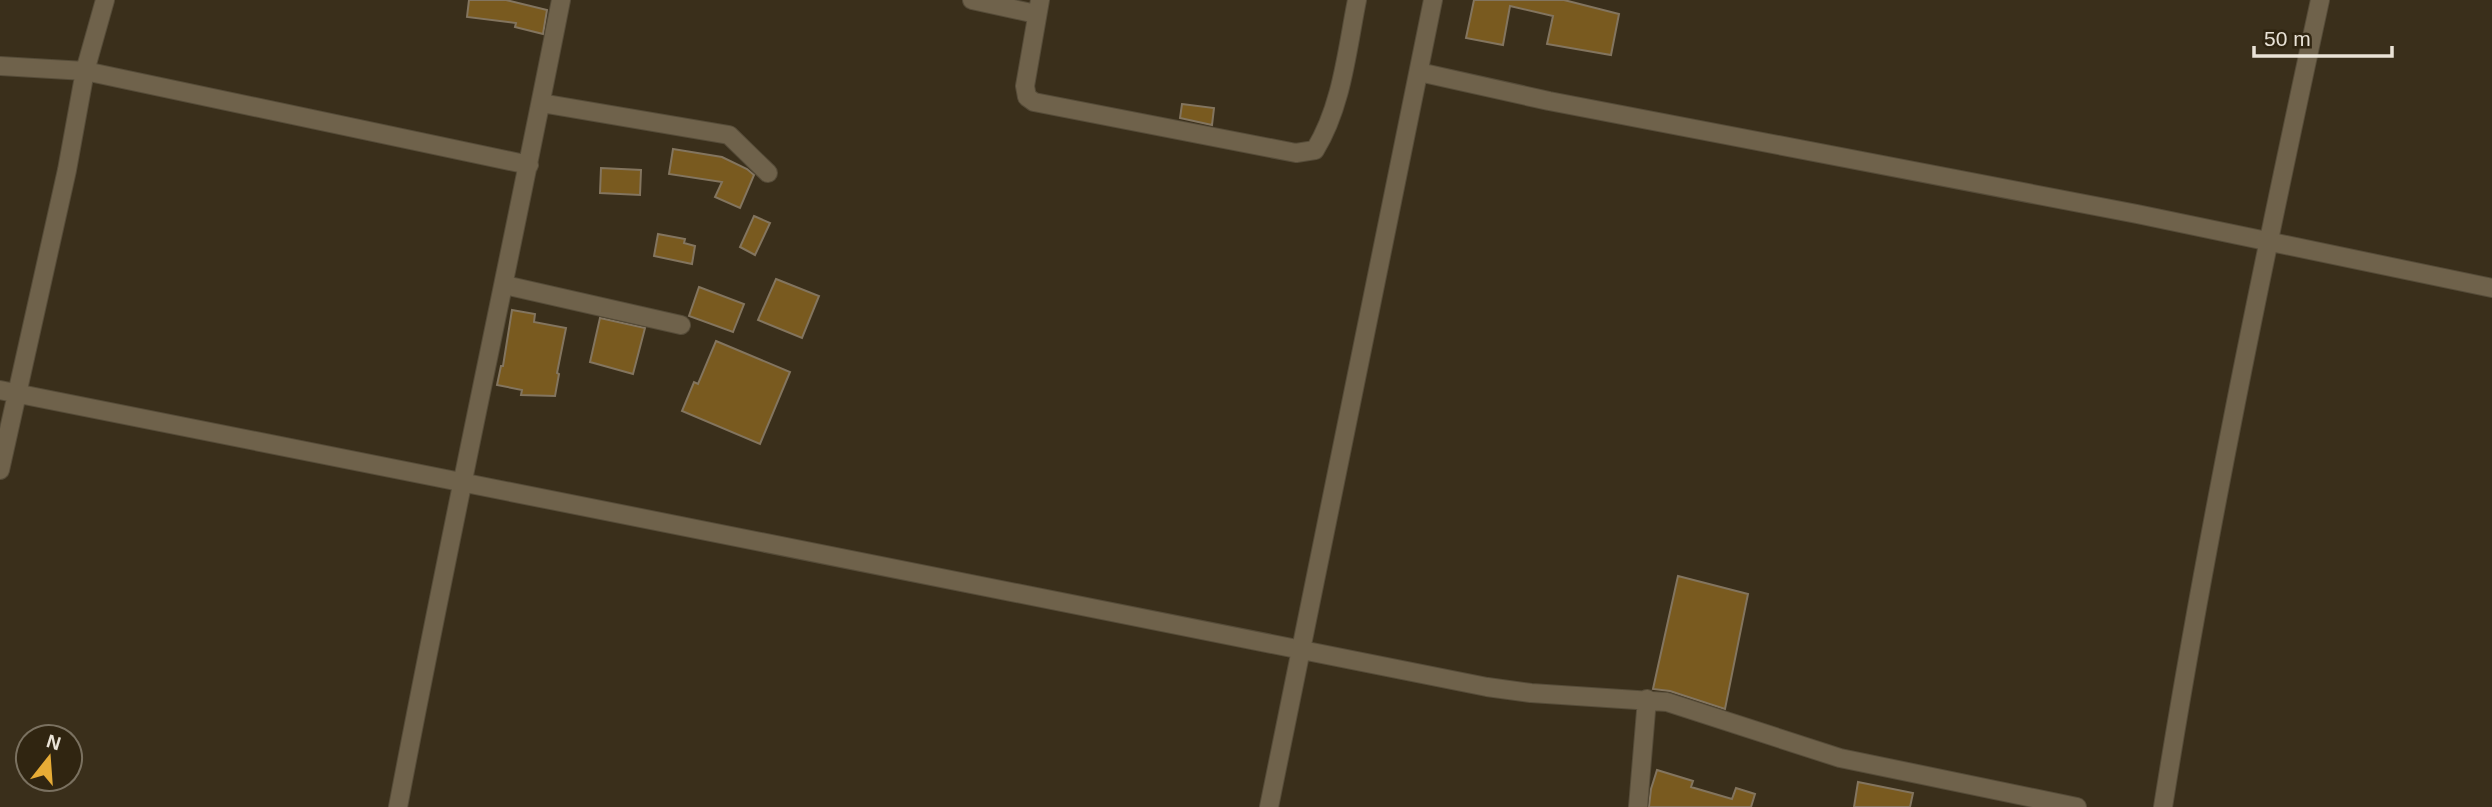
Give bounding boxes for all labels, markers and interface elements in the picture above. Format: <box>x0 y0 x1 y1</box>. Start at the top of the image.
scale bar <box>2254 14 2392 58</box>
text: 50 m <box>2264 27 2311 50</box>
north arrow <box>14 723 84 793</box>
text: N <box>44 730 63 754</box>

